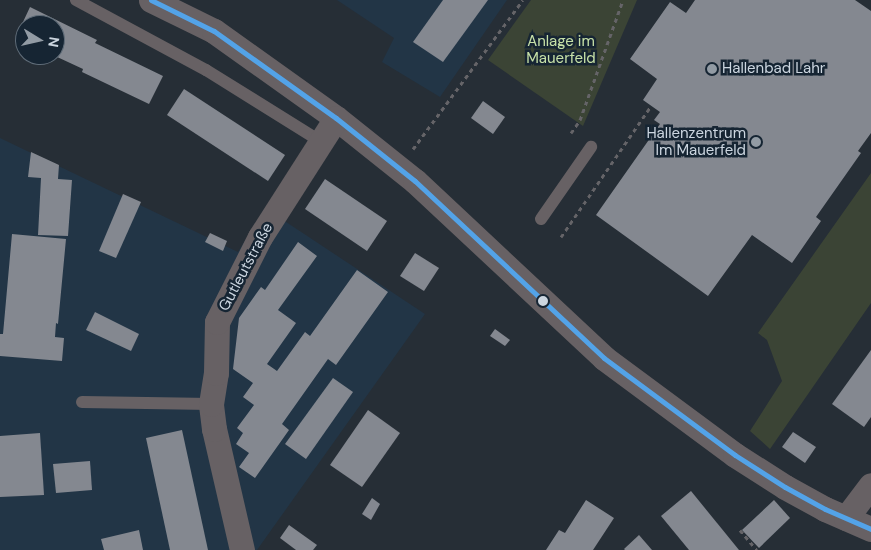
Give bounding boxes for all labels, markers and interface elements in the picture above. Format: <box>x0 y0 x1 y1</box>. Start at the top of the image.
north arrow <box>15 15 65 65</box>
park label: Anlage im Mauerfeld <box>526 32 596 67</box>
text: N <box>44 36 64 49</box>
place label: Hallenbad Lahr <box>722 60 825 78</box>
marker: Hallenbad Lahr <box>706 63 718 75</box>
place label: Hallenzentrum Im Mauerfeld <box>646 124 746 159</box>
marker: Hallenzentrum Im Mauerfeld <box>750 136 762 148</box>
street label: Gutleutstraße <box>215 220 277 314</box>
unlabelled marker <box>538 296 548 306</box>

